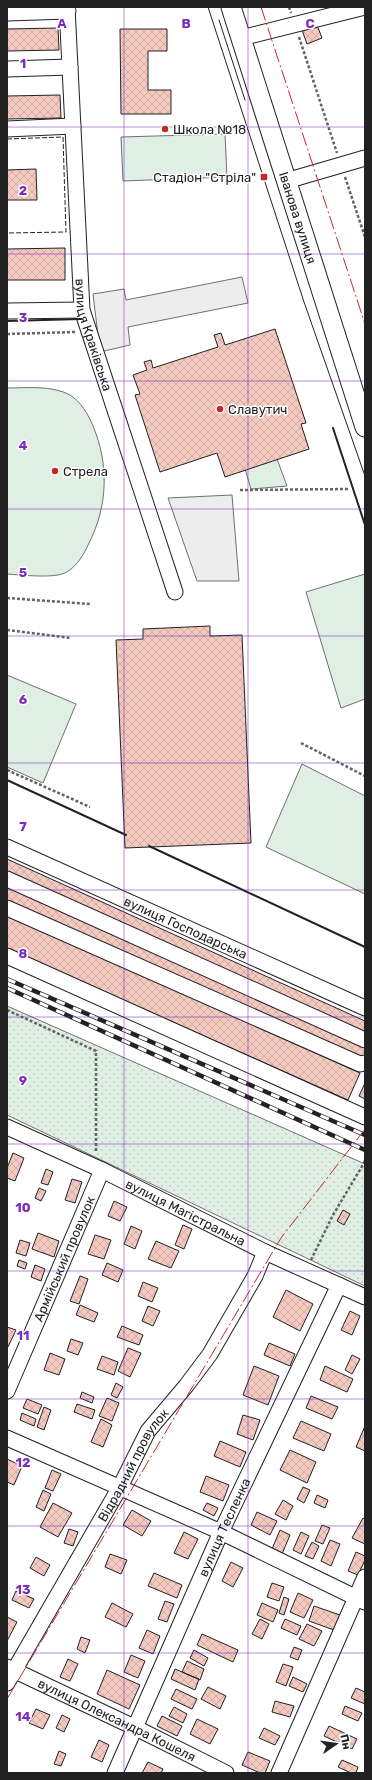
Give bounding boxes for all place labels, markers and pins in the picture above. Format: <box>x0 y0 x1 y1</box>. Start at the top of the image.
place label: Школа №18 <box>173 122 246 137</box>
marker: Школа №18 <box>160 124 170 134</box>
place label: Стадіон "Стріла" <box>153 170 256 185</box>
marker: Стадіон "Стріла" <box>259 172 269 182</box>
place label: Славутич <box>228 402 288 417</box>
marker: Славутич <box>215 404 225 414</box>
place label: Стрела <box>63 464 108 479</box>
marker: Стрела <box>50 466 60 476</box>

